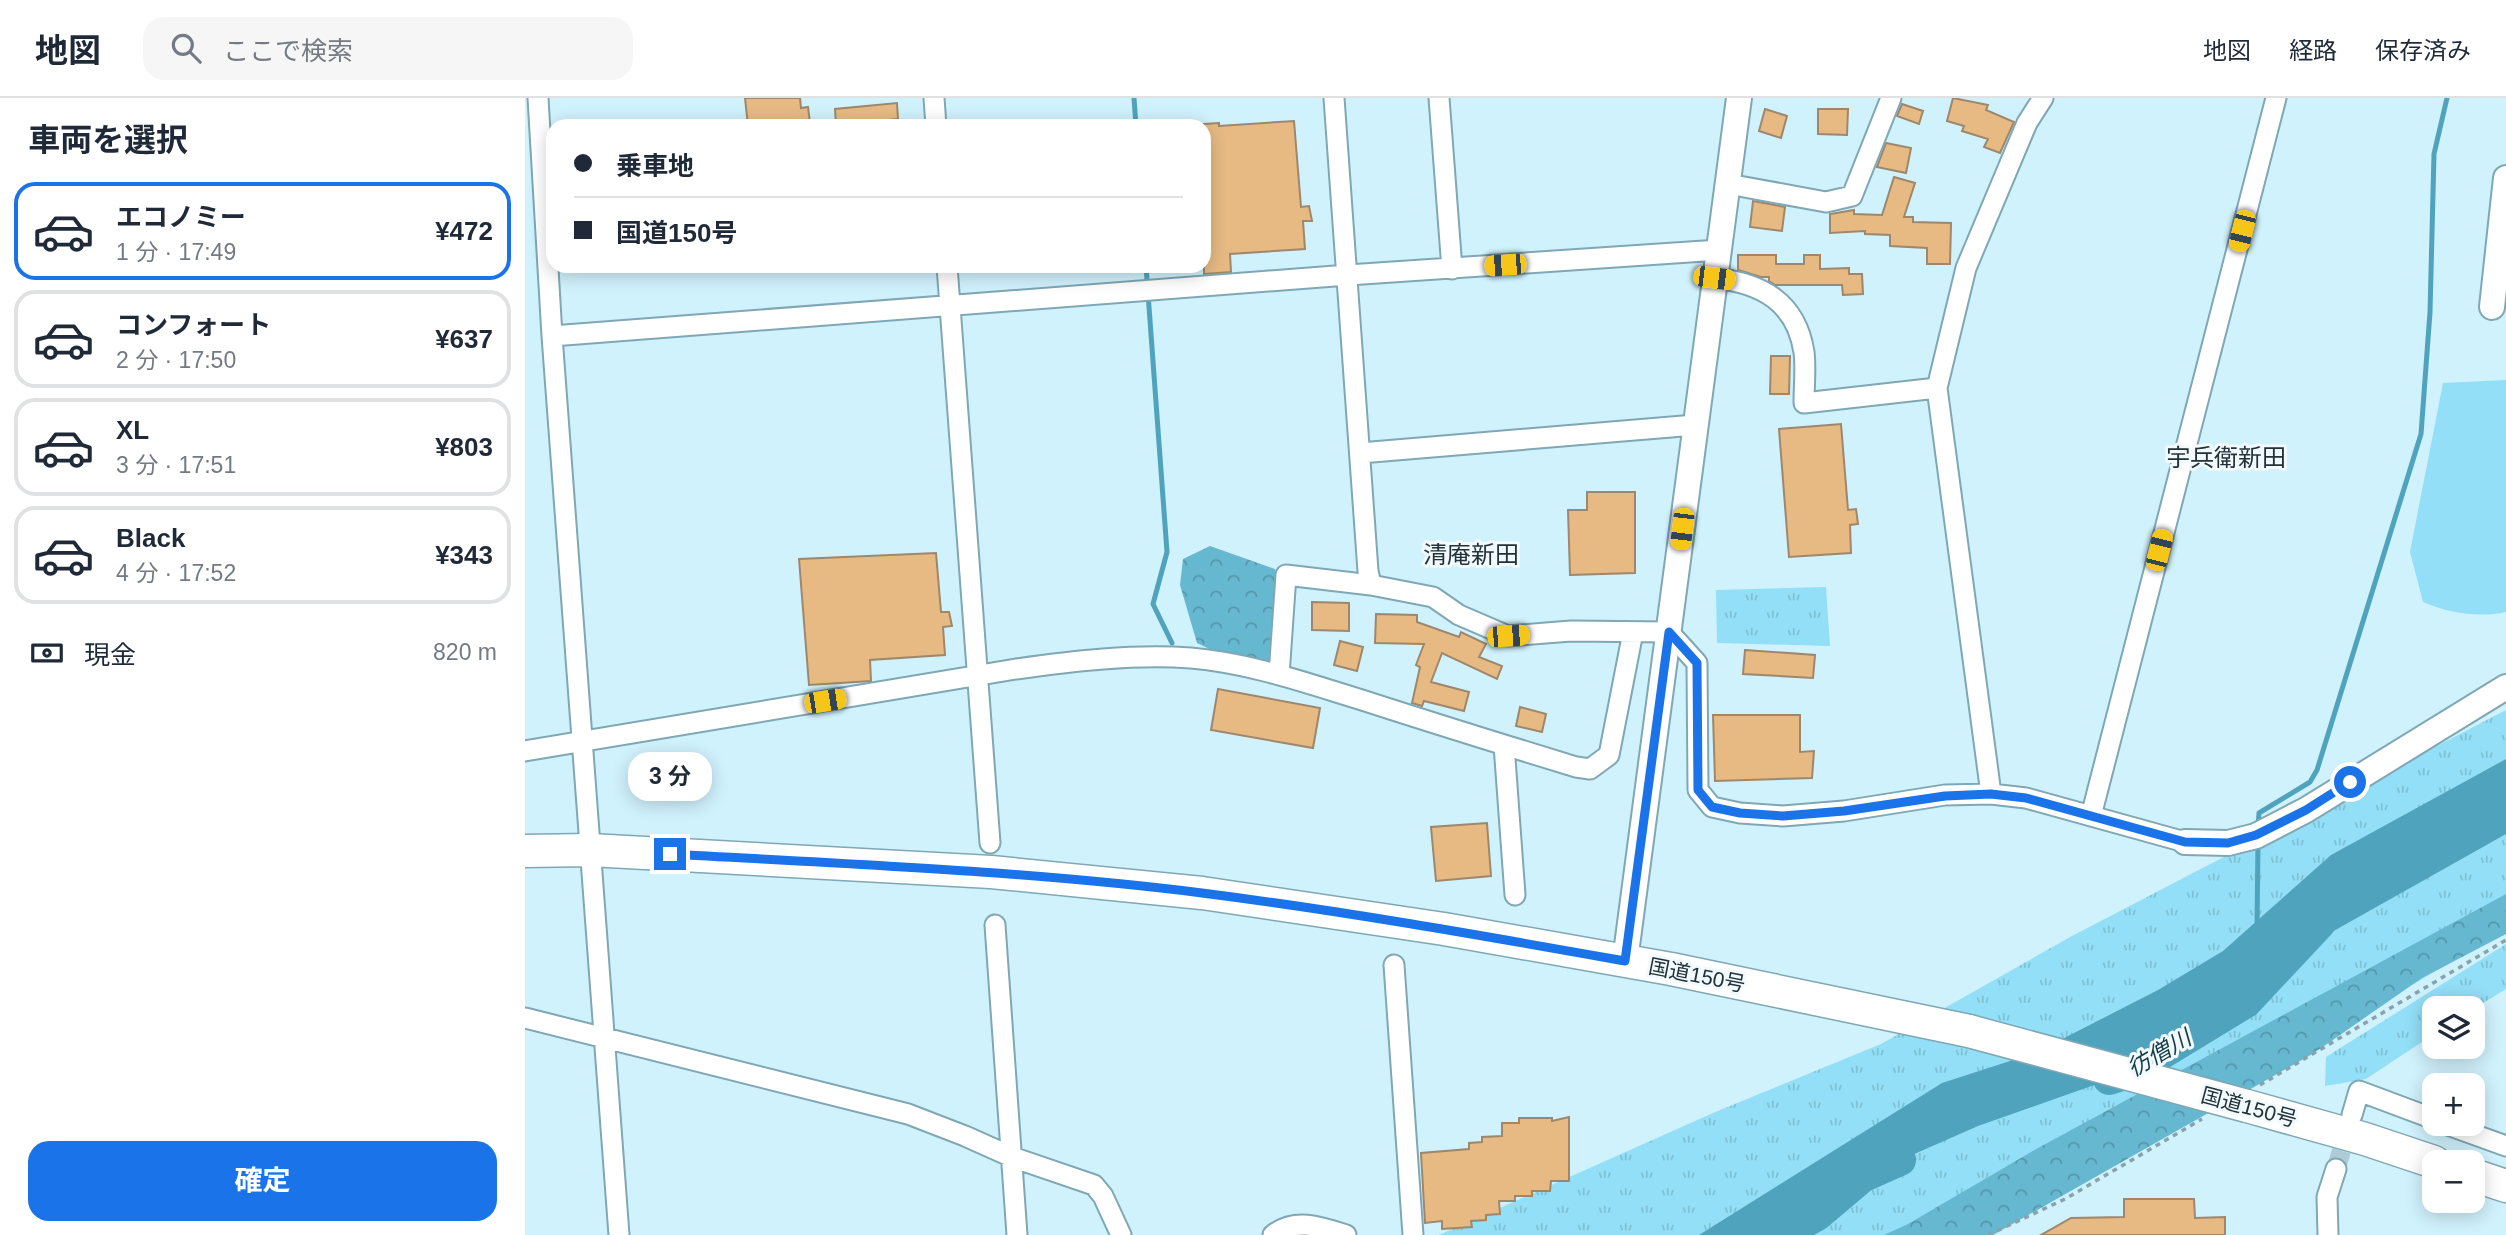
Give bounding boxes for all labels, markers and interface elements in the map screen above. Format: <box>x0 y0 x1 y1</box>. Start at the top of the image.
search box <box>143 17 633 80</box>
icon: search <box>167 29 205 67</box>
text: 地図 <box>35 32 101 69</box>
text: ここで検索 <box>223 36 353 66</box>
text: 地図 <box>2203 37 2251 64</box>
text: 経路 <box>2289 37 2337 64</box>
text: 保存済み <box>2375 37 2471 64</box>
text: 車両を選択 <box>28 122 188 158</box>
text: 乗車地 <box>616 151 694 181</box>
icon: car <box>32 200 95 263</box>
text: エコノミー <box>116 202 246 232</box>
car <box>2227 208 2258 254</box>
text: ¥472 <box>435 216 493 246</box>
text: 国道150号 <box>616 218 737 248</box>
text: 1 分 · 17:49 <box>116 239 236 265</box>
car <box>1484 253 1527 277</box>
car <box>1692 265 1737 291</box>
icon: car <box>32 308 95 371</box>
text: コンフォート <box>116 310 271 340</box>
text: ¥637 <box>435 324 493 354</box>
text: 2 分 · 17:50 <box>116 347 236 373</box>
text: XL <box>116 415 149 445</box>
icon: car <box>32 416 95 479</box>
text: ¥803 <box>435 432 493 462</box>
district label: 宇兵衛新田 <box>2166 444 2286 471</box>
text: 3 分 · 17:51 <box>116 452 236 478</box>
car <box>1670 507 1695 551</box>
text: Black <box>116 523 185 553</box>
icon: car <box>32 524 95 587</box>
car <box>2144 527 2175 573</box>
text: ¥343 <box>435 540 493 570</box>
district label: 清庵新田 <box>1423 541 1519 568</box>
text: 4 分 · 17:52 <box>116 560 236 586</box>
car <box>1487 624 1530 648</box>
icon: cash <box>28 634 66 672</box>
text: 820 m <box>433 639 497 665</box>
text: 現金 <box>84 640 136 670</box>
car <box>803 687 848 715</box>
callout: 3 分 <box>628 752 712 802</box>
text: 3 分 <box>649 763 691 789</box>
route start <box>2334 766 2366 798</box>
route end <box>654 838 686 870</box>
street label: 国道150号 <box>1647 954 1747 996</box>
map controls <box>2422 996 2485 1213</box>
button: layers <box>2422 996 2485 1059</box>
water label: 彷僧川 <box>2123 1023 2198 1082</box>
button: + <box>2422 1073 2485 1136</box>
street label: 国道150号 <box>2199 1083 2299 1131</box>
button: 確定 <box>28 1141 497 1221</box>
button: − <box>2422 1150 2485 1213</box>

